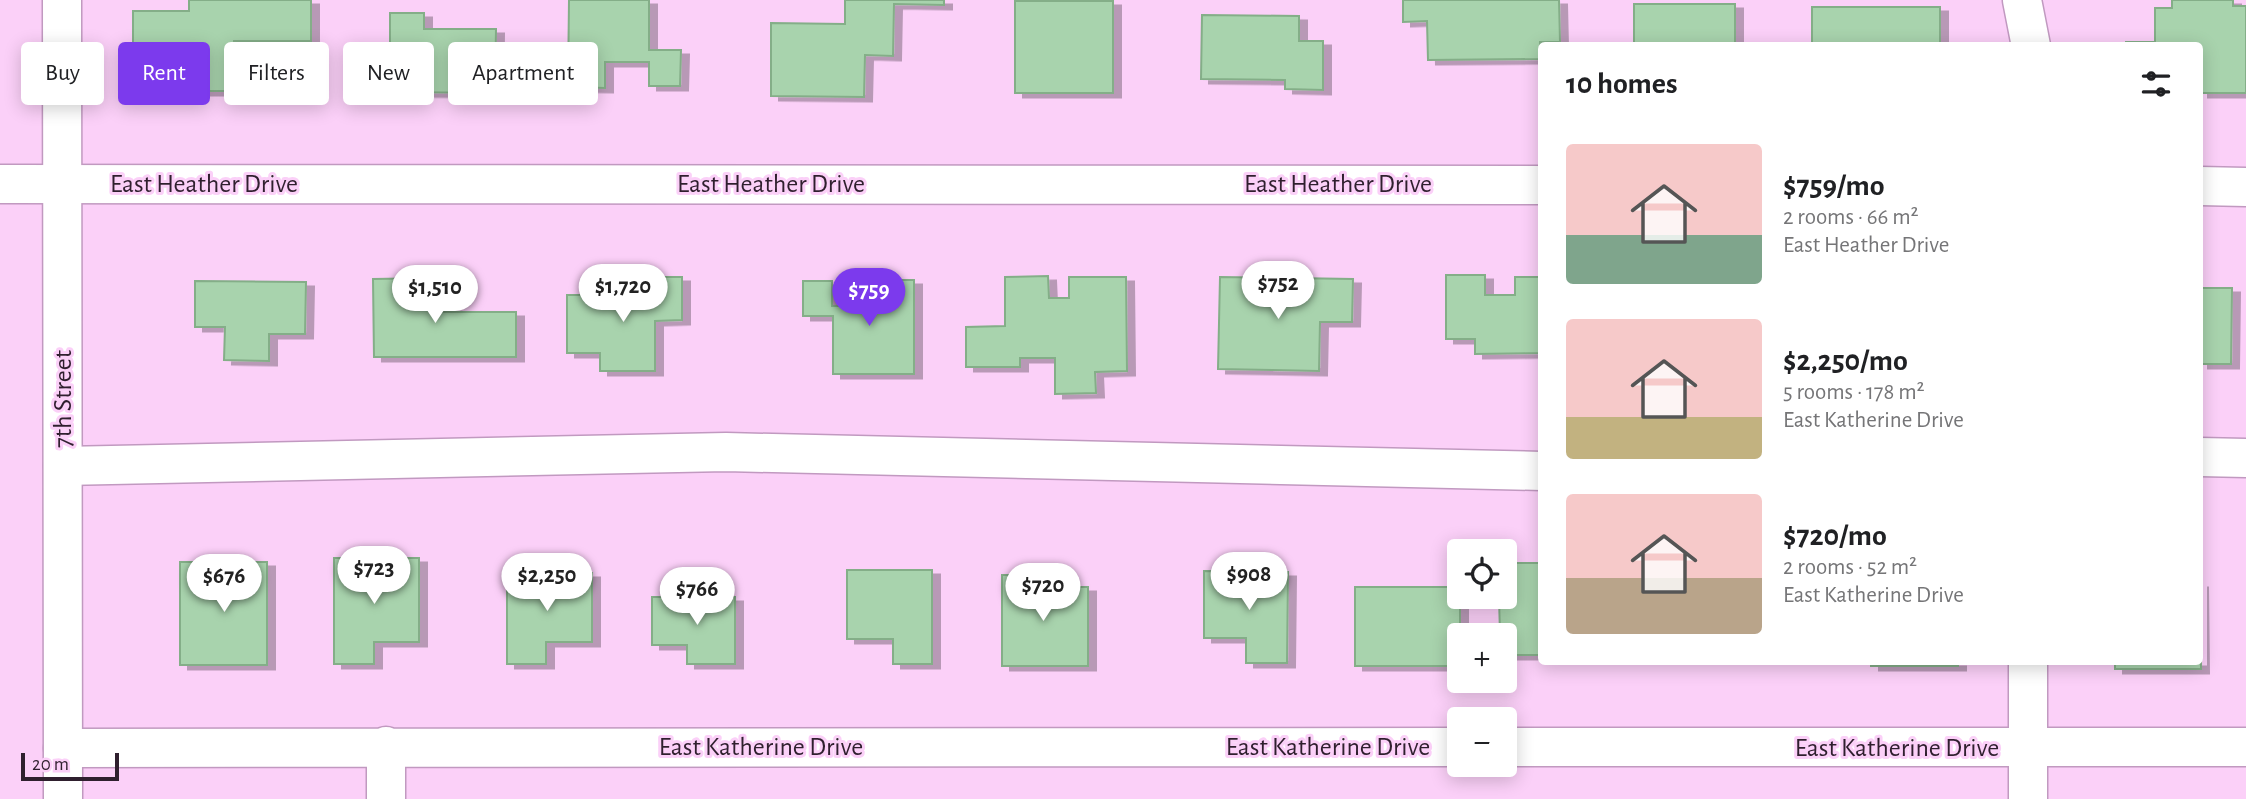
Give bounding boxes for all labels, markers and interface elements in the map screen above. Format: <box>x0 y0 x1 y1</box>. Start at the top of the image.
chip: Buy <box>21 42 104 105</box>
chip: Rent <box>118 42 210 105</box>
chip: Filters <box>224 42 329 105</box>
chip: New <box>343 42 434 105</box>
chip: Apartment <box>448 42 598 105</box>
icon: filters <box>2137 65 2175 103</box>
text: 10 homes <box>1566 69 1677 99</box>
street label: East Heather Drive <box>110 171 298 197</box>
street label: East Heather Drive <box>677 171 865 197</box>
street label: East Heather Drive <box>1244 171 1432 197</box>
text: $759/mo <box>1783 171 1884 201</box>
icon: home <box>1622 172 1706 256</box>
text: 2 rooms · 66 m² <box>1783 206 1919 229</box>
text: East Heather Drive <box>1783 234 1949 257</box>
pin: $752 <box>1237 262 1319 321</box>
pin: $1,720 <box>566 264 680 324</box>
pin: $1,510 <box>378 266 492 325</box>
pin: $759 <box>828 268 910 328</box>
text: $752 <box>1257 272 1299 295</box>
text: $1,720 <box>595 275 651 298</box>
text: $1,510 <box>408 276 462 299</box>
text: $759 <box>848 279 890 302</box>
text: $2,250/mo <box>1783 346 1908 376</box>
icon: home <box>1622 347 1706 431</box>
street label: 7th Street <box>50 350 76 448</box>
text: 5 rooms · 178 m² <box>1783 381 1925 404</box>
text: East Katherine Drive <box>1783 409 1964 432</box>
text: $720/mo <box>1783 521 1887 551</box>
icon: home <box>1622 522 1706 606</box>
map controls <box>1447 539 1517 777</box>
button: locate <box>1447 539 1517 609</box>
pin: $723 <box>333 546 415 606</box>
pin: $908 <box>1208 552 1290 612</box>
pin: $676 <box>183 554 265 614</box>
pin: $2,250 <box>490 554 604 613</box>
text: 2 rooms · 52 m² <box>1783 556 1917 579</box>
text: $723 <box>353 557 395 580</box>
text: $908 <box>1227 563 1271 586</box>
text: $2,250 <box>517 564 577 587</box>
pin: $720 <box>1002 564 1084 623</box>
text: $676 <box>203 565 245 588</box>
pin: $766 <box>656 568 738 627</box>
text: $720 <box>1021 574 1065 597</box>
text: $766 <box>676 578 718 601</box>
text: East Katherine Drive <box>1783 584 1964 607</box>
button: + <box>1447 623 1517 693</box>
button: − <box>1447 707 1517 777</box>
street label: East Katherine Drive <box>659 734 863 760</box>
street label: East Katherine Drive <box>1226 734 1430 760</box>
street label: East Katherine Drive <box>1795 735 1999 761</box>
scale bar <box>21 750 119 782</box>
text: 20 m <box>32 755 69 774</box>

